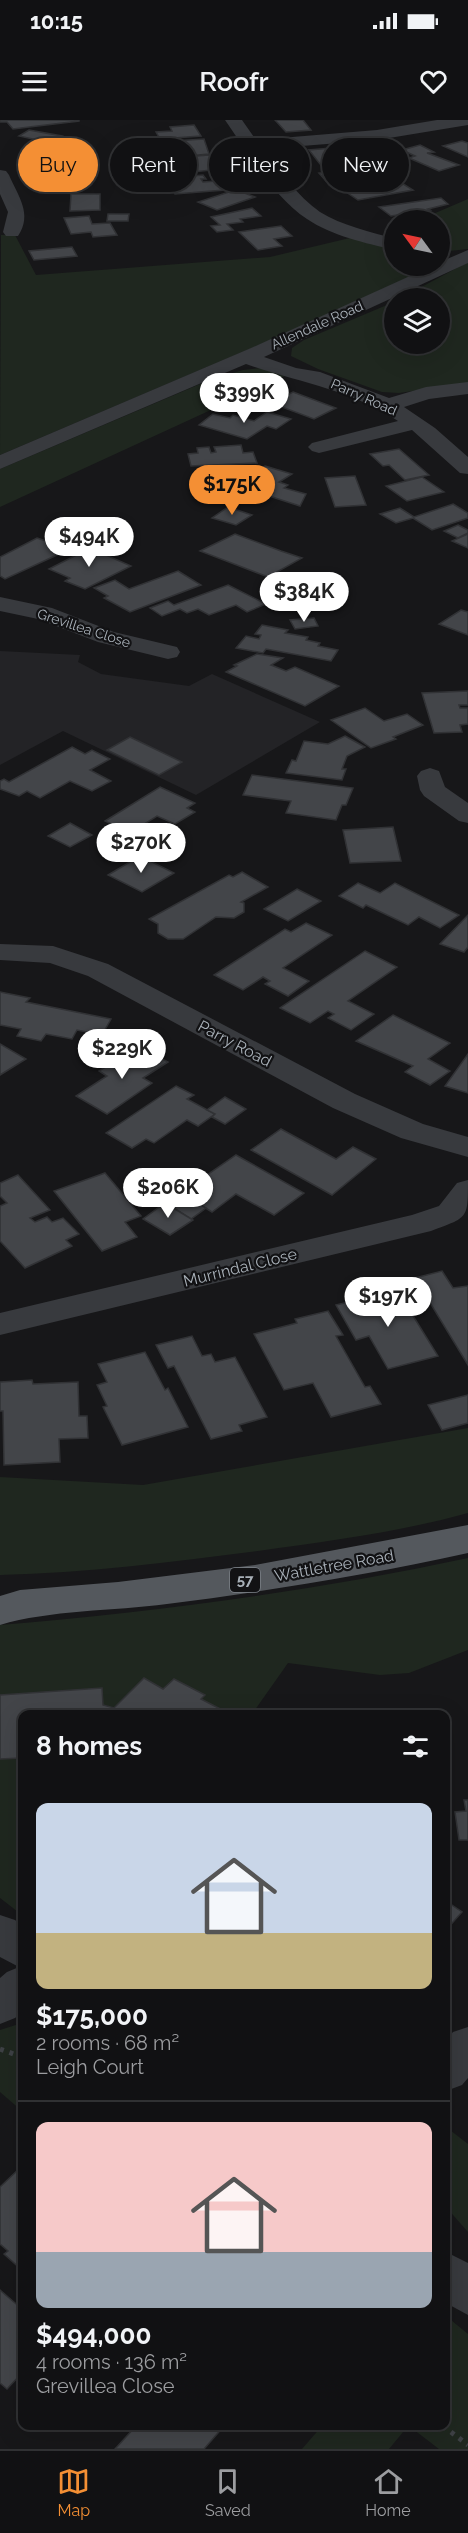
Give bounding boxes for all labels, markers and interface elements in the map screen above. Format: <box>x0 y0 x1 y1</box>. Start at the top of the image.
text: 10:15 <box>30 8 83 34</box>
icon: menu <box>18 65 51 98</box>
icon: heart <box>417 65 450 98</box>
text: Roofr <box>199 66 269 97</box>
chip: Buy <box>18 138 98 192</box>
chip: Rent <box>110 138 197 192</box>
chip: Filters <box>209 138 310 192</box>
chip: New <box>322 138 409 192</box>
north arrow <box>384 210 450 276</box>
map controls <box>384 210 450 354</box>
button: layers <box>384 288 450 354</box>
street label: Allendale Road <box>269 298 365 352</box>
pin: $399K <box>202 373 286 424</box>
street label: Parry Road <box>329 375 399 419</box>
text: $399K <box>214 380 274 404</box>
pin: $175K <box>190 465 274 516</box>
text: $175K <box>203 472 261 496</box>
pin: $494K <box>47 517 131 568</box>
text: $494K <box>59 524 119 548</box>
pin: $384K <box>262 572 346 623</box>
text: $384K <box>274 579 334 603</box>
street label: Grevillea Close <box>35 605 133 651</box>
pin: $270K <box>99 823 183 874</box>
text: $270K <box>111 830 171 854</box>
street label: Parry Road <box>195 1016 275 1071</box>
pin: $229K <box>80 1029 164 1080</box>
text: $229K <box>92 1036 152 1060</box>
pin: $206K <box>126 1168 210 1219</box>
text: $206K <box>137 1175 199 1199</box>
street label: Murrindal Close <box>181 1244 299 1291</box>
pin: $197K <box>346 1277 430 1328</box>
text: $197K <box>359 1284 417 1308</box>
street label: Wattletree Road <box>273 1546 395 1585</box>
road number: 57 <box>230 1568 260 1592</box>
icon: filters <box>399 1730 432 1763</box>
text: 8 homes <box>36 1731 142 1761</box>
icon: home <box>180 1842 288 1950</box>
text: $175,000 <box>36 2001 148 2031</box>
text: 2 rooms · 68 m² <box>36 2031 179 2055</box>
text: Leigh Court <box>36 2055 144 2079</box>
icon: home <box>180 2161 288 2269</box>
text: $494,000 <box>36 2320 151 2350</box>
text: 4 rooms · 136 m² <box>36 2350 187 2374</box>
text: Grevillea Close <box>36 2374 175 2398</box>
tab: Map <box>57 2465 90 2520</box>
tab: Saved <box>205 2465 251 2520</box>
tab: Home <box>365 2465 411 2520</box>

